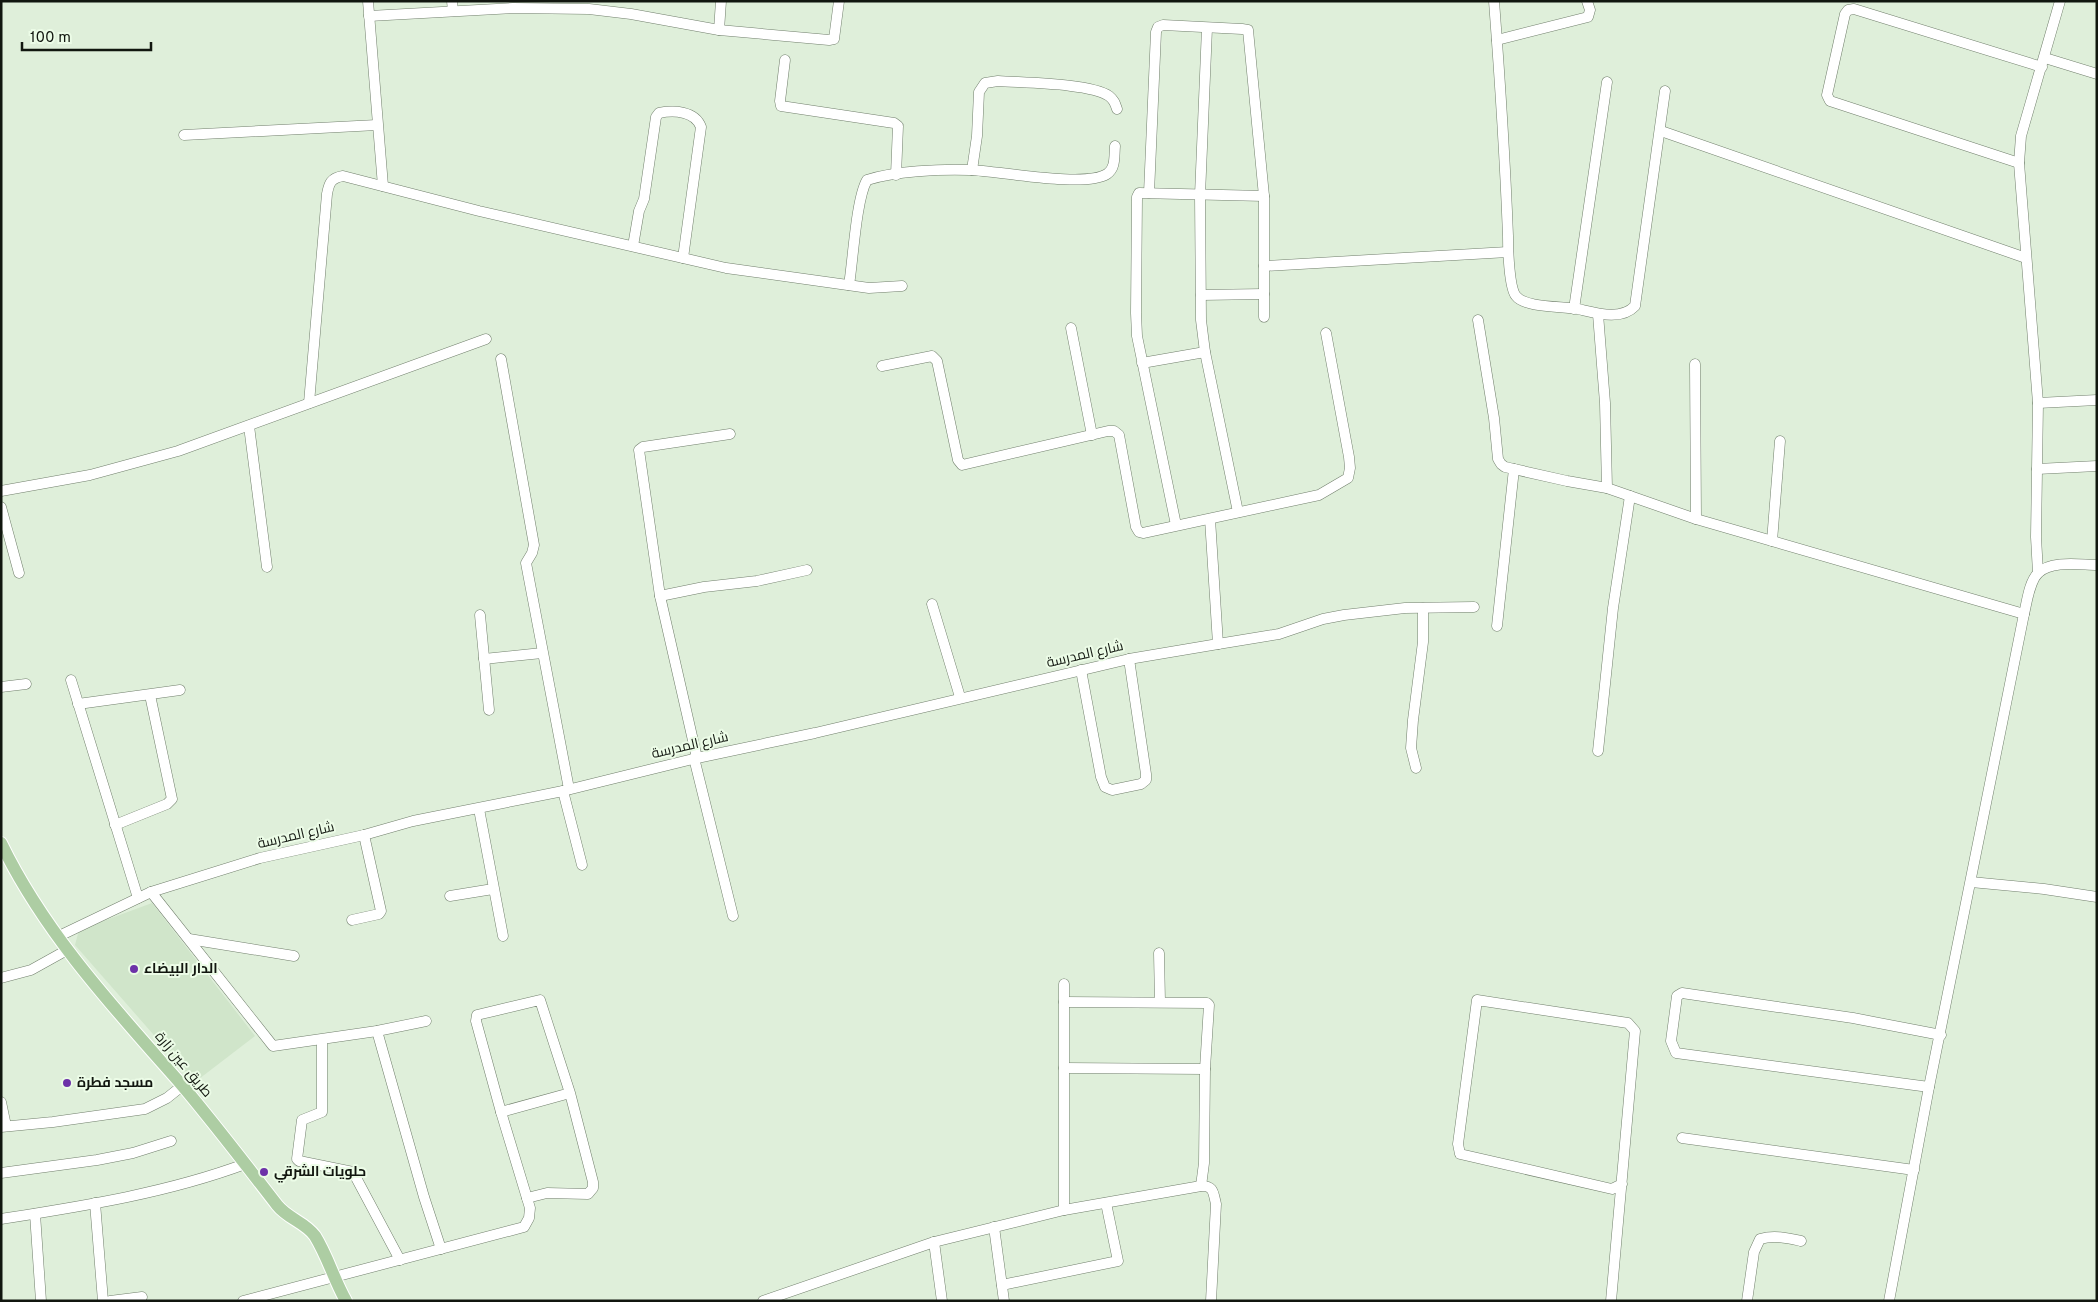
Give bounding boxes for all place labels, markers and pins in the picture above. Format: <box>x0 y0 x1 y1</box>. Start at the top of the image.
place label: الدار البيضاء <box>144 961 218 978</box>
marker: الدار البيضاء <box>128 963 140 975</box>
place label: مسجد فطرة <box>77 1075 153 1092</box>
marker: مسجد فطرة <box>61 1077 73 1089</box>
place label: حلويات الشرقي <box>274 1163 366 1183</box>
marker: حلويات الشرقي <box>258 1166 270 1178</box>

